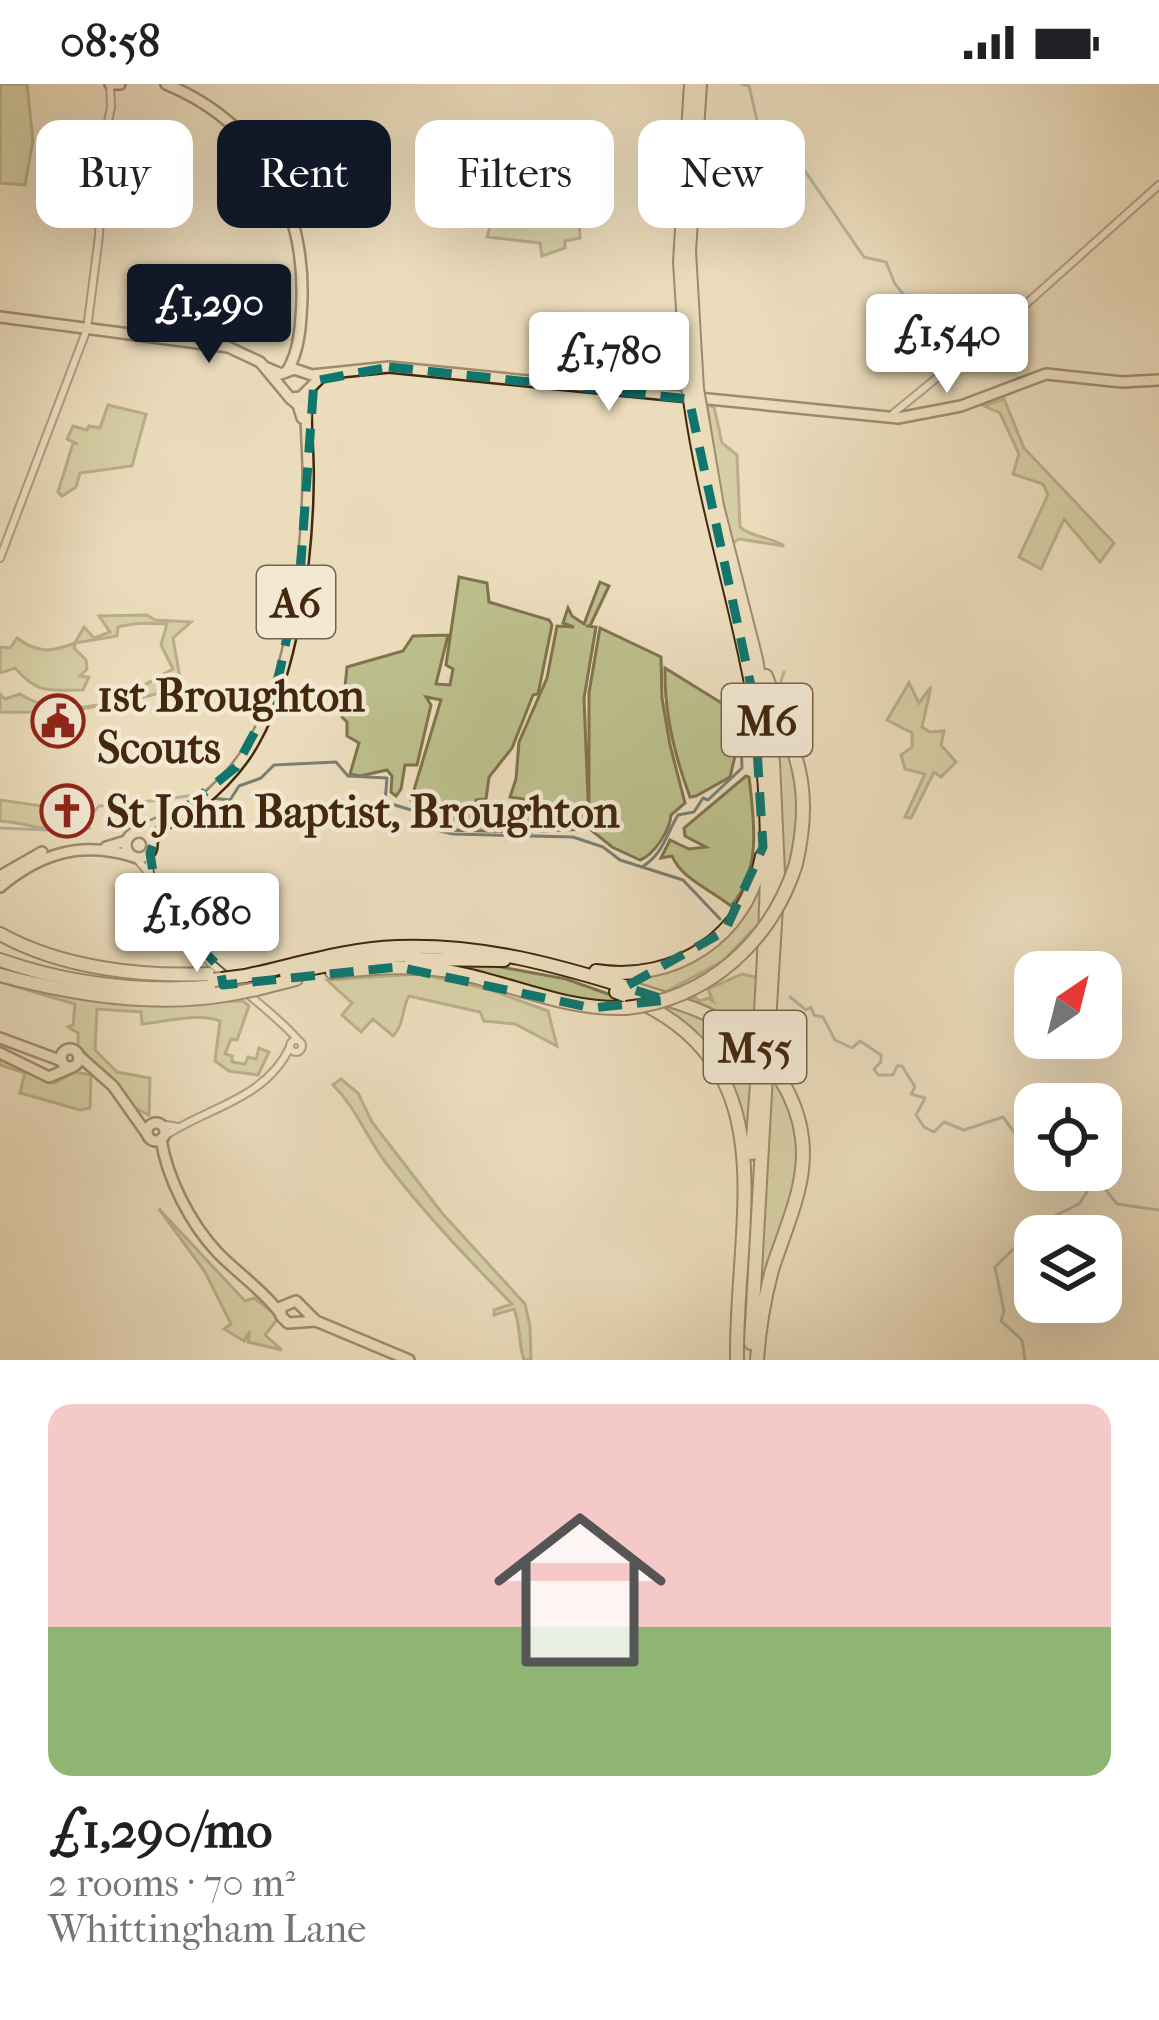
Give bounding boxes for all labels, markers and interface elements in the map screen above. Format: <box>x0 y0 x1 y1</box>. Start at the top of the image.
text: 08:58 <box>60 16 160 69</box>
chip: Buy <box>36 120 193 228</box>
chip: Rent <box>217 120 391 228</box>
chip: Filters <box>415 120 614 228</box>
chip: New <box>638 120 805 228</box>
pin: £1,290 <box>111 264 307 366</box>
text: £1,290 <box>154 280 264 326</box>
pin: £1,540 <box>849 294 1045 396</box>
text: £1,540 <box>893 310 1001 356</box>
pin: £1,780 <box>511 312 707 414</box>
text: £1,780 <box>556 328 662 374</box>
road number: A6 <box>257 566 335 638</box>
place label: 1st Broughton Scouts <box>97 670 366 775</box>
road number: M6 <box>722 684 812 756</box>
public building icon: 1st Broughton Scouts <box>30 693 86 749</box>
church icon: St John Baptist, Broughton <box>39 783 95 839</box>
place label: St John Baptist, Broughton <box>106 786 620 839</box>
pin: £1,680 <box>99 873 295 975</box>
text: £1,680 <box>142 889 252 935</box>
north arrow <box>1014 951 1122 1059</box>
map controls <box>1014 951 1122 1323</box>
road number: M55 <box>704 1011 806 1083</box>
button: locate <box>1014 1083 1122 1191</box>
button: layers <box>1014 1215 1122 1323</box>
icon: home <box>472 1482 688 1698</box>
text: £1,290/mo <box>48 1800 272 1860</box>
text: 2 rooms · 70 m² <box>48 1860 296 1906</box>
text: Whittingham Lane <box>48 1906 366 1952</box>

